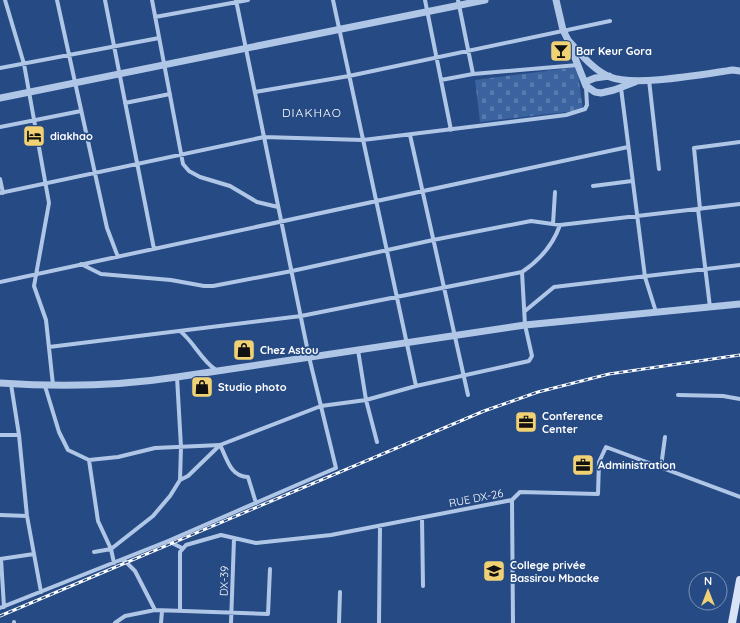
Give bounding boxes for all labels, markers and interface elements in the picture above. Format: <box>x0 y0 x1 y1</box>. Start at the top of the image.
bar icon: Bar Keur Gora <box>548 38 574 64</box>
place label: Bar Keur Gora <box>576 44 652 58</box>
district label: DIAKHAO <box>282 105 342 120</box>
hotel icon: diakhao <box>21 123 47 149</box>
place label: diakhao <box>50 129 93 143</box>
shop icon: Chez Astou <box>231 337 257 363</box>
place label: Chez Astou <box>260 343 318 357</box>
shop icon: Studio photo <box>189 374 215 400</box>
place label: Studio photo <box>218 380 287 394</box>
office icon: Conference Center <box>513 409 539 435</box>
place label: Conference Center <box>542 409 604 436</box>
office icon: Administration <box>570 452 596 478</box>
place label: Administration <box>598 458 676 472</box>
street label: RUE DX-26 <box>448 486 504 510</box>
school or university icon: College privée Bassirou Mbacke <box>481 558 507 584</box>
place label: College privée Bassirou Mbacke <box>510 558 600 585</box>
street label: DX-39 <box>216 566 232 596</box>
north arrow <box>688 571 728 611</box>
text: N <box>704 574 712 588</box>

